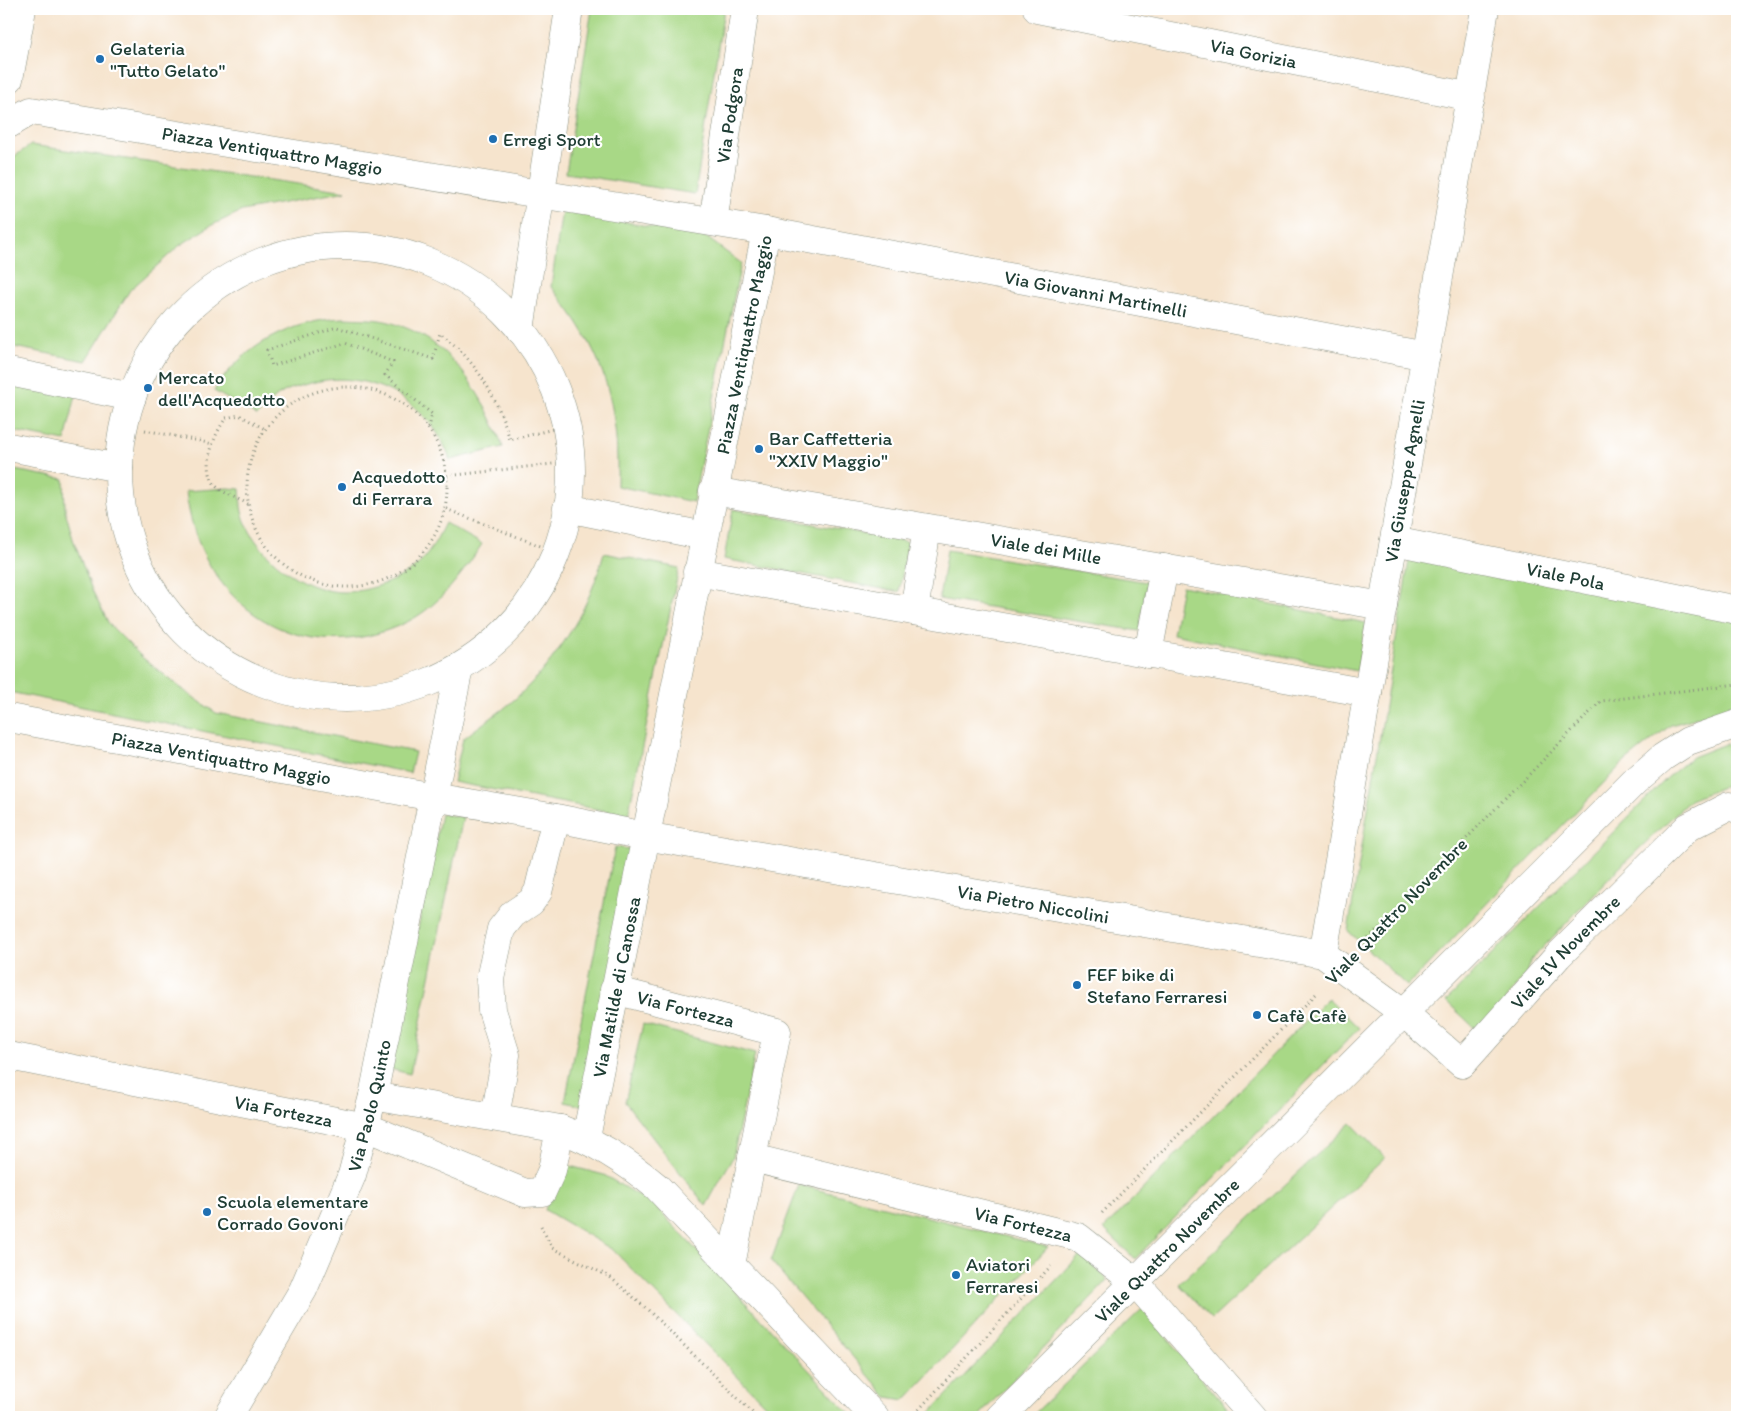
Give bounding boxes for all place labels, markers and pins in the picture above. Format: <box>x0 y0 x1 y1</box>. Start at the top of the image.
place label: Gelateria "Tutto Gelato" <box>110 37 225 82</box>
marker: Gelateria "Tutto Gelato" <box>94 53 106 65</box>
place label: Erregi Sport <box>503 128 601 151</box>
marker: Erregi Sport <box>487 133 499 145</box>
place label: Mercato dell'Acquedotto <box>158 366 285 411</box>
marker: Mercato dell'Acquedotto <box>142 382 154 394</box>
place label: Bar Caffetteria "XXIV Maggio" <box>769 427 893 472</box>
marker: Bar Caffetteria "XXIV Maggio" <box>753 443 765 455</box>
place label: Acquedotto di Ferrara <box>352 465 446 510</box>
marker: Acquedotto di Ferrara <box>336 481 348 493</box>
place label: FEF bike di Stefano Ferraresi <box>1087 963 1227 1008</box>
marker: FEF bike di Stefano Ferraresi <box>1071 979 1083 991</box>
place label: Cafè Cafè <box>1267 1004 1347 1027</box>
marker: Cafè Cafè <box>1251 1009 1263 1021</box>
place label: Scuola elementare Corrado Govoni <box>217 1190 369 1235</box>
marker: Scuola elementare Corrado Govoni <box>201 1206 213 1218</box>
place label: Aviatori Ferraresi <box>966 1253 1038 1298</box>
marker: Aviatori Ferraresi <box>950 1269 962 1281</box>

